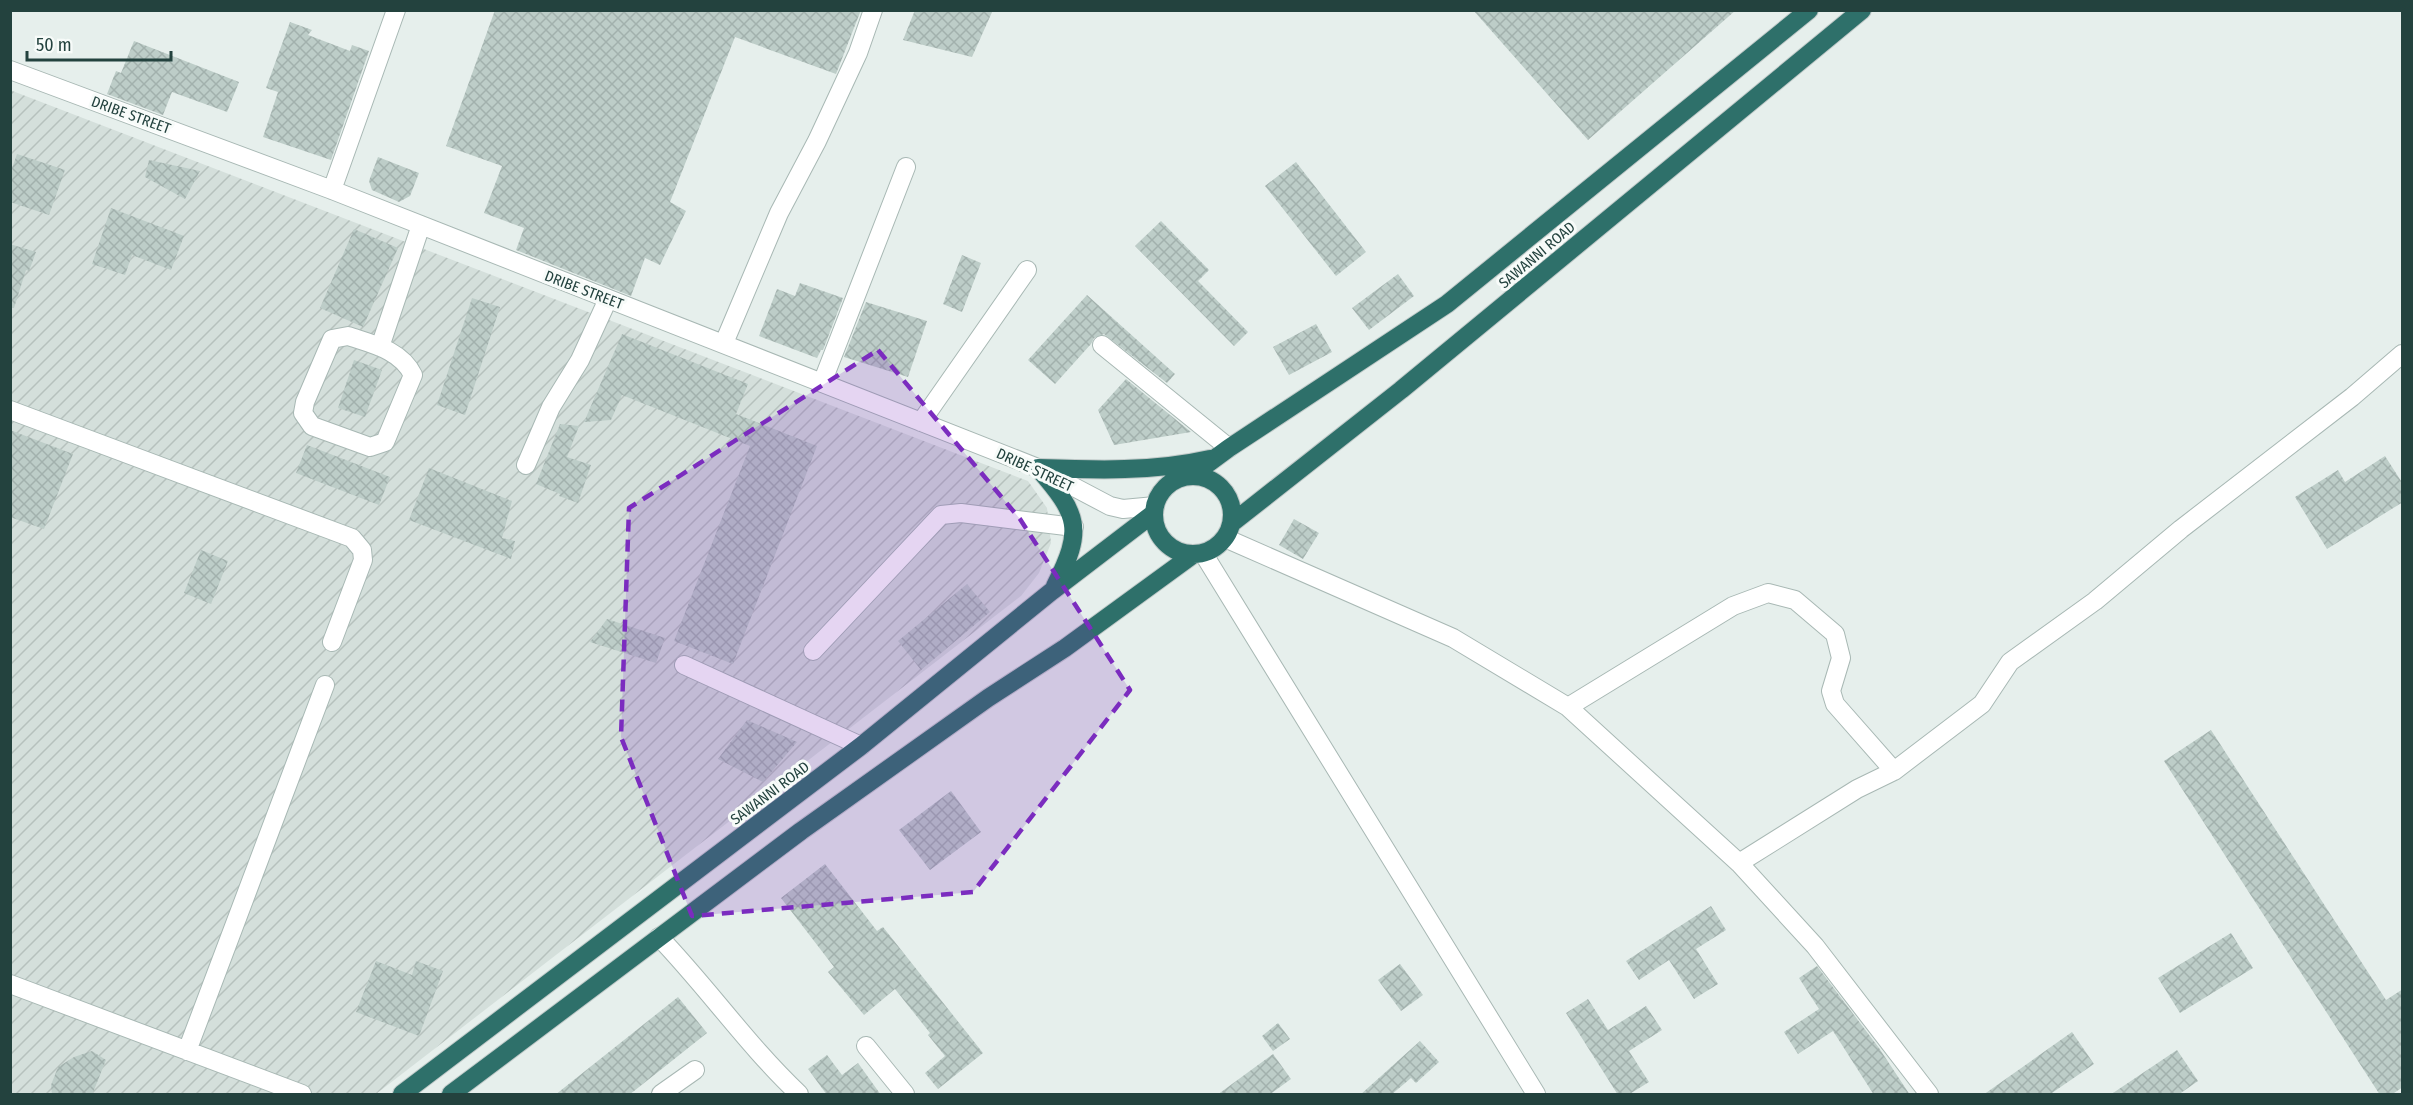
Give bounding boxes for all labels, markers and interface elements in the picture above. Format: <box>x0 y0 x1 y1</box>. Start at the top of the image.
scale bar <box>27 24 171 62</box>
text: 50 m <box>36 34 72 56</box>
street label: DRIBE STREET <box>89 92 173 138</box>
street label: SAWANNI ROAD <box>1495 218 1579 292</box>
street label: DRIBE STREET <box>542 267 626 313</box>
street label: DRIBE STREET <box>994 444 1076 496</box>
street label: SAWANNI ROAD <box>727 758 813 828</box>

